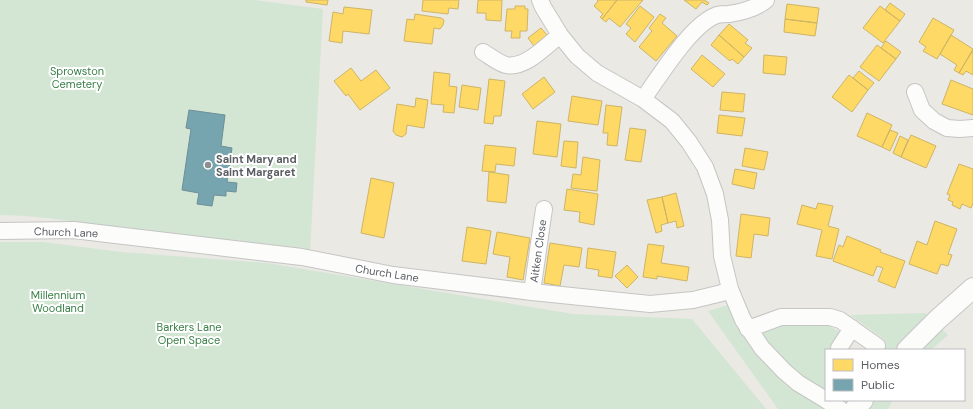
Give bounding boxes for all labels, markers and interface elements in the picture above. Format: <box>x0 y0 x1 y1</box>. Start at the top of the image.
park label: Sprowston Cemetery <box>50 64 104 91</box>
place label: Saint Mary and Saint Margaret <box>216 152 297 179</box>
marker: Saint Mary and Saint Margaret <box>203 160 213 170</box>
street label: Aitken Close <box>527 219 549 283</box>
street label: Church Lane <box>34 224 98 240</box>
street label: Church Lane <box>354 261 420 285</box>
park label: Millennium Woodland <box>31 288 85 315</box>
park label: Barkers Lane Open Space <box>157 320 221 347</box>
legend <box>825 349 965 401</box>
text: Homes <box>861 357 900 373</box>
text: Public <box>861 377 895 393</box>

